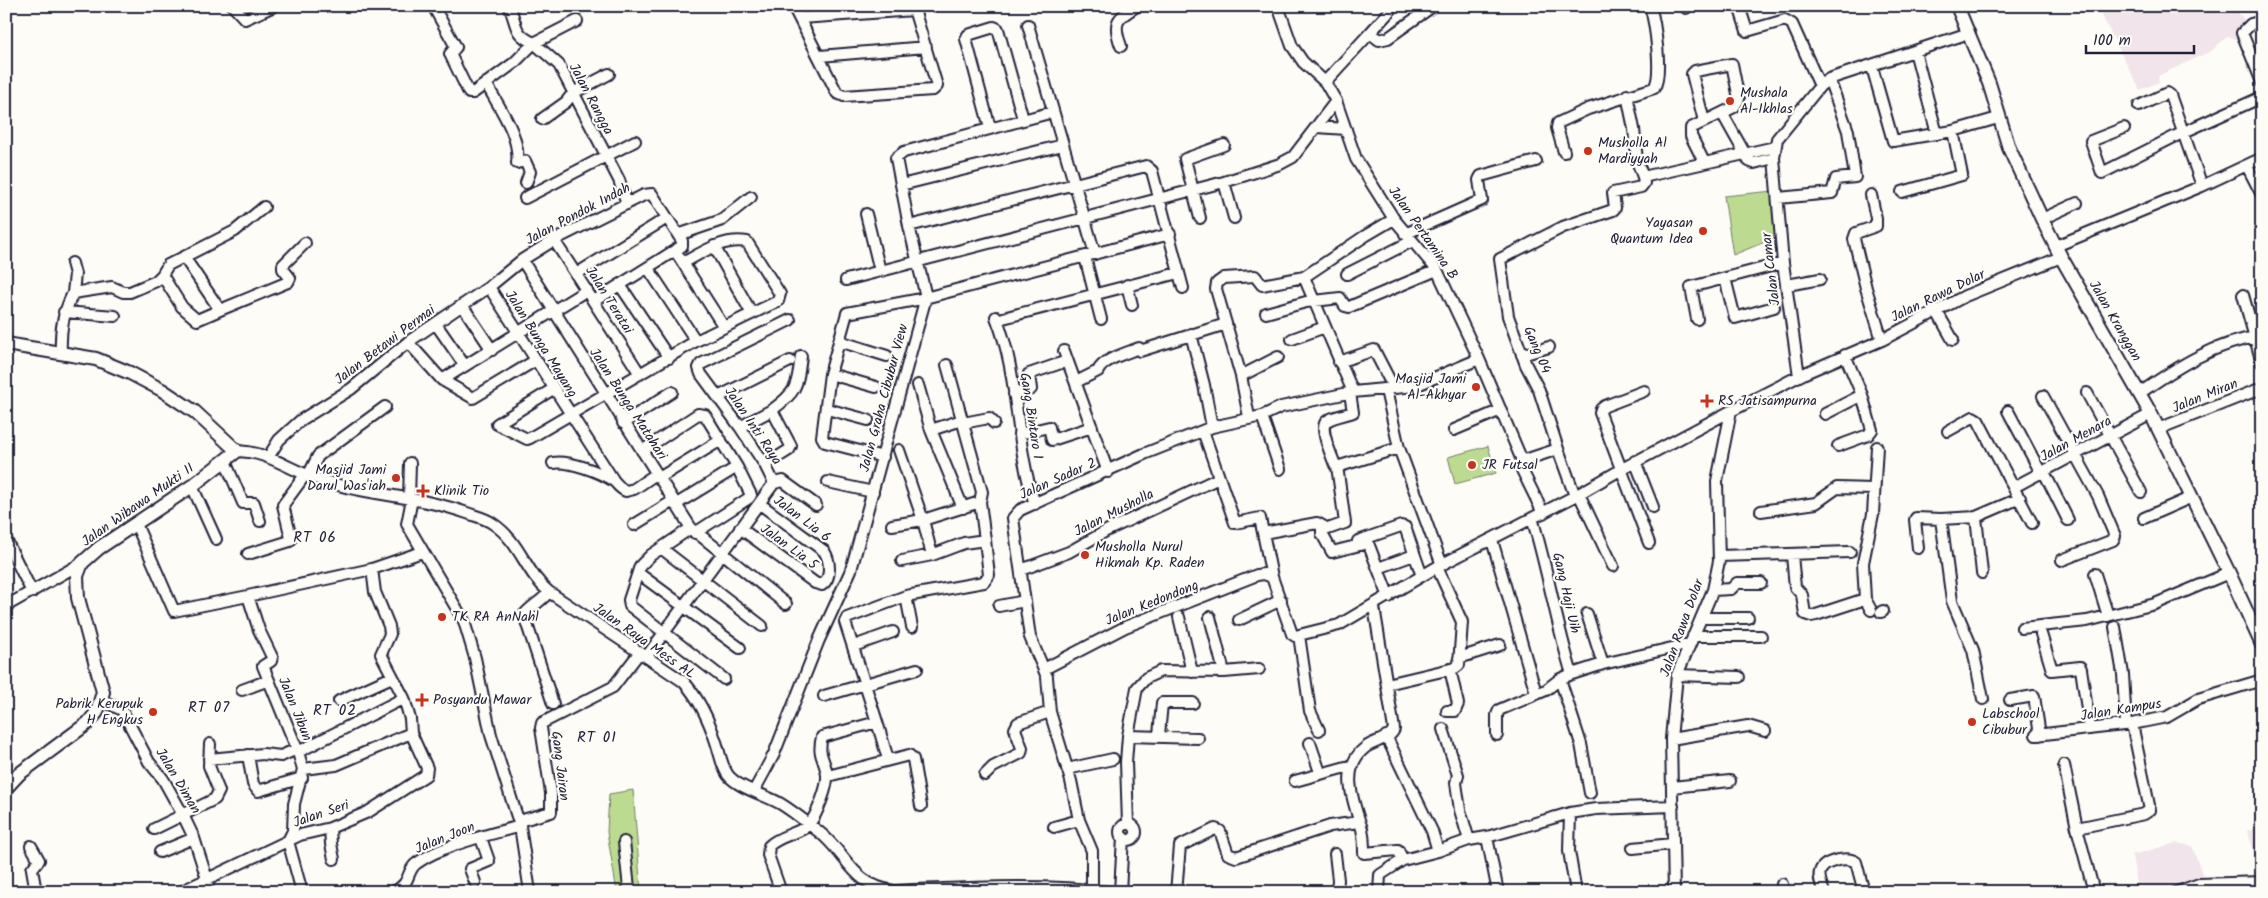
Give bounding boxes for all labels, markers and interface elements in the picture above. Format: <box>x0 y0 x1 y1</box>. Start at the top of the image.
scale bar <box>2086 22 2193 54</box>
text: 100 m <box>2093 29 2131 53</box>
street label: Jalan Rangga <box>563 59 619 139</box>
place label: Mushala Al-Ikhlas <box>1740 82 1793 120</box>
marker: Mushala Al-Ikhlas <box>1724 95 1736 107</box>
place label: Musholla Al Mardiyyah <box>1598 132 1667 170</box>
marker: Musholla Al Mardiyyah <box>1582 145 1594 157</box>
street label: Jalan Pondok Indah <box>522 177 634 251</box>
street label: Jalan Pertamina B <box>1383 182 1464 284</box>
place label: Yayasan Quantum Idea <box>1610 212 1693 250</box>
marker: Yayasan Quantum Idea <box>1697 225 1709 237</box>
street label: Jalan Camar <box>1755 230 1786 307</box>
street label: Jalan Teratai <box>579 262 639 339</box>
street label: Jalan Rawa Dolar <box>1887 263 1990 328</box>
street label: Jalan Kranggan <box>2083 276 2147 366</box>
street label: Jalan Bunga Mayang <box>499 286 583 402</box>
street label: Jalan Betawi Permai <box>330 299 441 390</box>
street label: Jalan Graha Cibubur View <box>854 321 914 474</box>
street label: Gang 04 <box>1517 323 1557 377</box>
street label: Jalan Bunga Matahari <box>583 344 673 465</box>
place label: Masjid Jami Al-Akhyar <box>1395 368 1467 406</box>
street label: Gang Bintaro 1 <box>1013 371 1049 461</box>
street label: Jalan Miran <box>2169 373 2241 419</box>
marker: Masjid Jami Al-Akhyar <box>1470 381 1482 393</box>
street label: Jalan Inti Raya <box>719 382 787 470</box>
place label: RS Jatisampurna <box>1718 390 1817 412</box>
marker: RS Jatisampurna <box>1700 394 1714 408</box>
street label: Jalan Menara <box>2036 410 2116 468</box>
street label: Jalan Sadar 2 <box>1016 452 1100 506</box>
place label: JR Futsal <box>1482 454 1538 476</box>
street label: Jalan Wibawa Mukti II <box>77 458 199 552</box>
place label: Masjid Jami Darul Was'iah <box>307 459 387 497</box>
marker: JR Futsal <box>1466 459 1478 471</box>
marker: Masjid Jami Darul Was'iah <box>390 472 402 484</box>
place label: Klinik Tio <box>434 480 489 502</box>
street label: Jalan Musholla <box>1070 483 1158 543</box>
marker: Klinik Tio <box>416 484 430 498</box>
street label: Jalan Lia 6 <box>769 490 835 548</box>
street label: Jalan Lia 5 <box>755 518 824 576</box>
district label: RT 06 <box>293 526 337 550</box>
place label: Musholla Nurul Hikmah Kp. Raden <box>1095 536 1205 574</box>
marker: Musholla Nurul Hikmah Kp. Raden <box>1079 549 1091 561</box>
street label: Gang Haji Uih <box>1546 550 1586 636</box>
street label: Jalan Kedondong <box>1102 574 1202 632</box>
street label: Jalan Rawa Dolar <box>1654 575 1710 680</box>
street label: Jalan Raya Mess AL <box>588 597 700 685</box>
place label: TK RA AnNahl <box>452 606 539 628</box>
marker: TK RA AnNahl <box>436 611 448 623</box>
street label: Jalan Jibun <box>272 674 318 744</box>
place label: Posyandu Mawar <box>433 689 532 711</box>
place label: Pabrik Kerupuk H Engkus <box>55 693 143 731</box>
marker: Posyandu Mawar <box>415 693 429 707</box>
street label: Jalan Kampus <box>2079 693 2163 727</box>
district label: RT 07 <box>188 696 230 720</box>
district label: RT 02 <box>313 699 357 723</box>
place label: Labschool Cibubur <box>1982 703 2040 741</box>
marker: Pabrik Kerupuk H Engkus <box>147 706 159 718</box>
marker: Labschool Cibubur <box>1966 716 1978 728</box>
district label: RT 01 <box>577 726 617 750</box>
street label: Gang Jairan <box>545 730 575 802</box>
street label: Jalan Diman <box>150 744 206 818</box>
street label: Jalan Seri <box>290 794 353 834</box>
street label: Jalan Joon <box>412 816 478 860</box>

